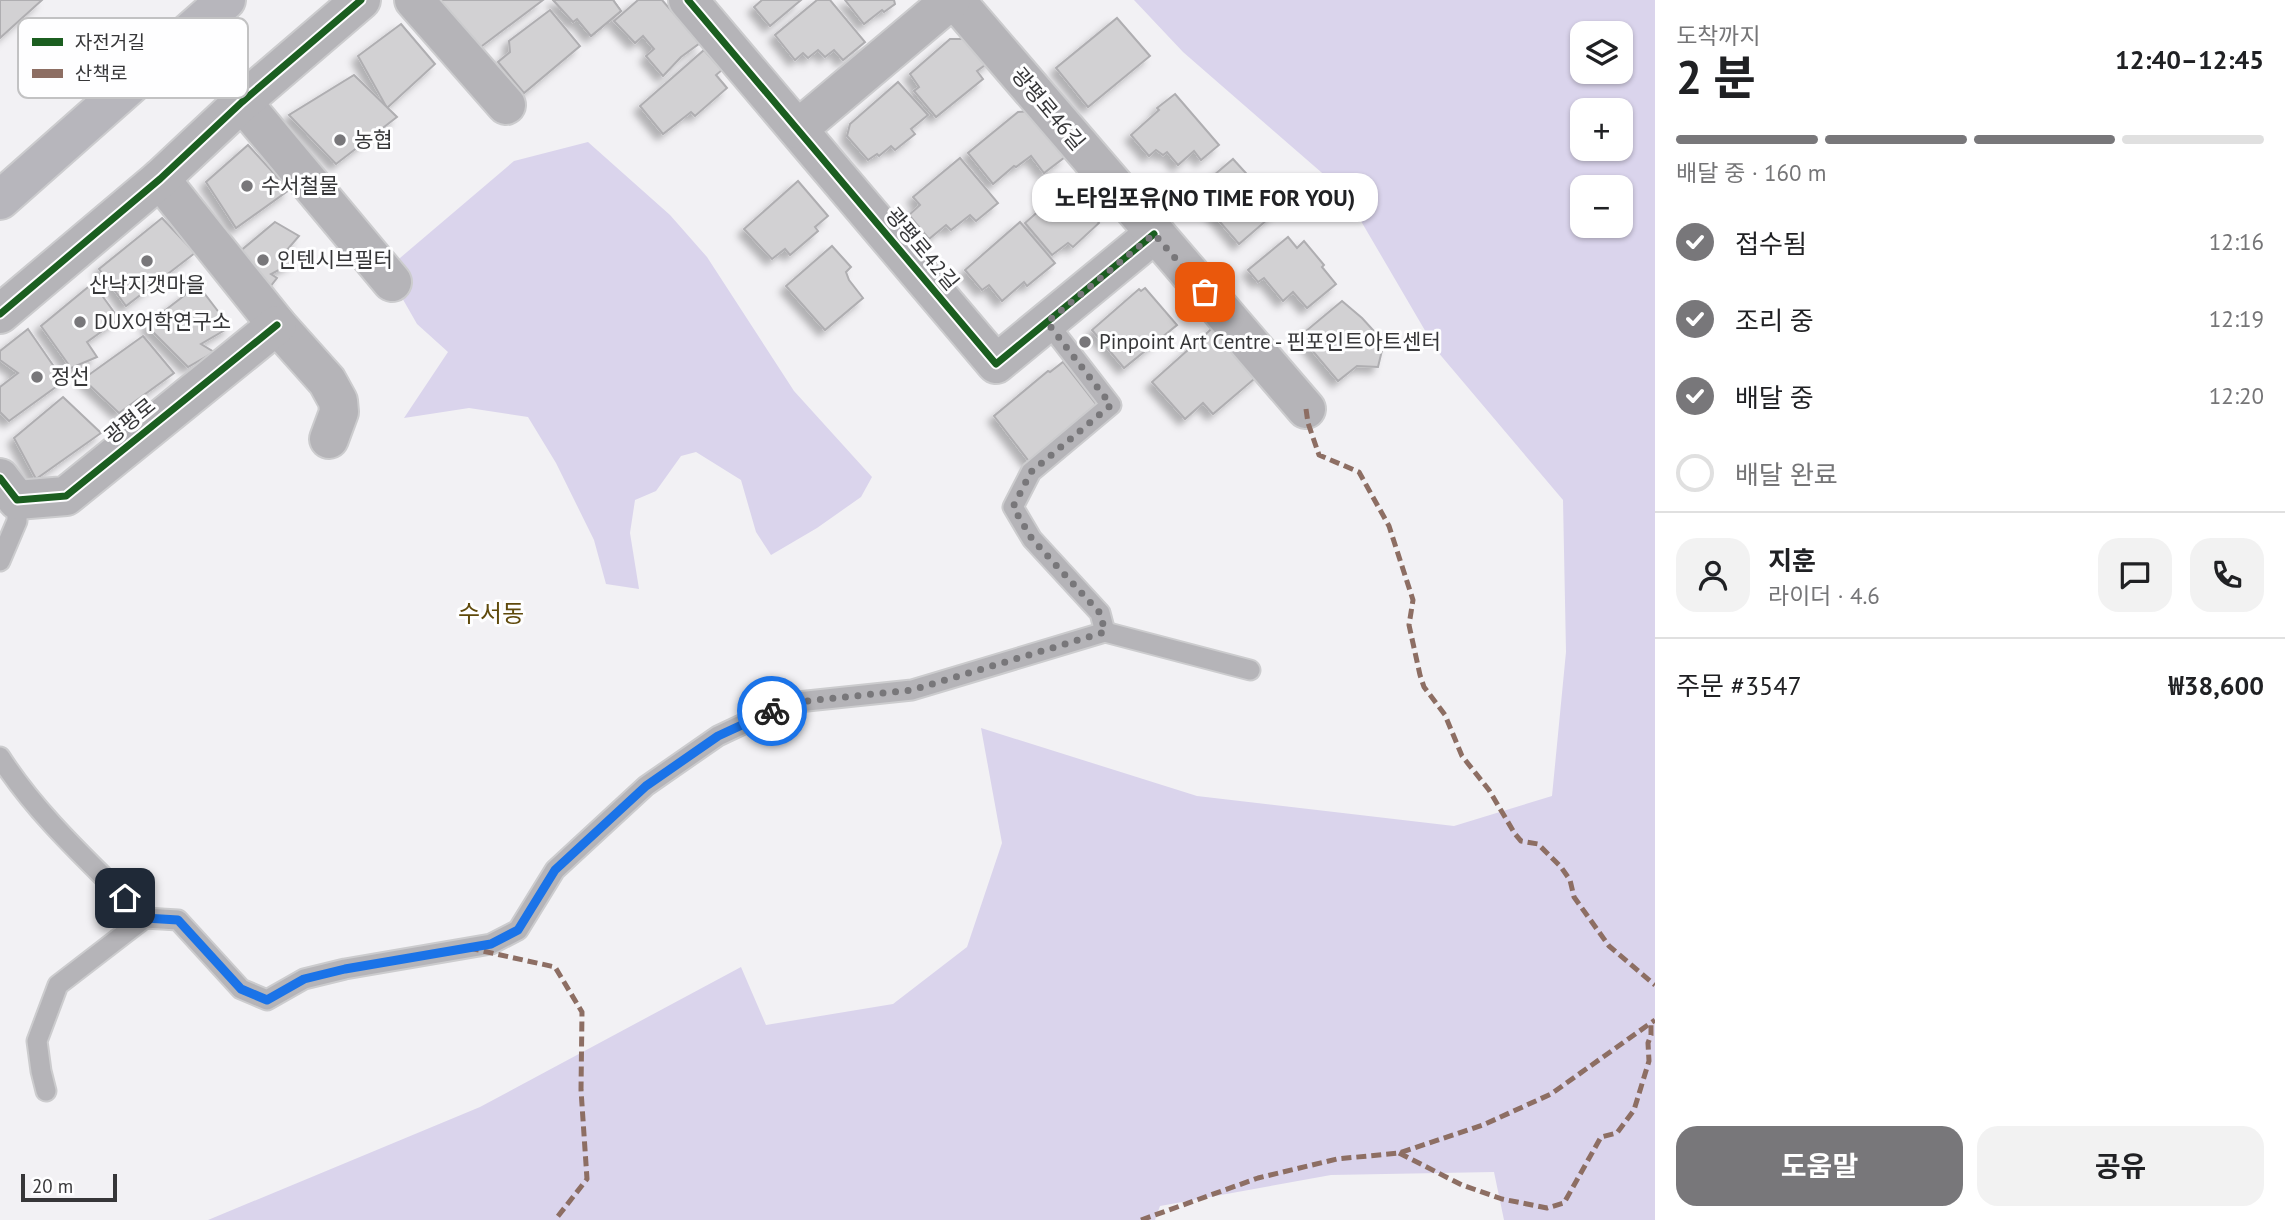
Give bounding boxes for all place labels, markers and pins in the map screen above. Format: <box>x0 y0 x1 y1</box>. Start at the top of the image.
place label: 농협 <box>354 126 393 153</box>
marker: 농협 <box>332 132 348 148</box>
place label: 수서철물 <box>261 172 338 199</box>
callout: 노타임포유(NO TIME FOR YOU) <box>1032 173 1378 222</box>
marker: 수서철물 <box>239 178 255 194</box>
place label: 인텐시브필터 <box>277 246 393 273</box>
marker: 인텐시브필터 <box>255 252 271 268</box>
marker: 산낙지갯마을 <box>139 253 155 269</box>
pin <box>1175 262 1235 322</box>
place label: 산낙지갯마을 <box>89 271 205 298</box>
place label: DUX어학연구소 <box>94 308 231 335</box>
marker: DUX어학연구소 <box>72 314 88 330</box>
place label: Pinpoint Art Centre - 핀포인트아트센터 <box>1099 328 1441 355</box>
marker: Pinpoint Art Centre - 핀포인트아트센터 <box>1077 334 1093 350</box>
place label: 정선 <box>51 363 90 390</box>
marker: 정선 <box>29 369 45 385</box>
pin <box>95 868 155 928</box>

